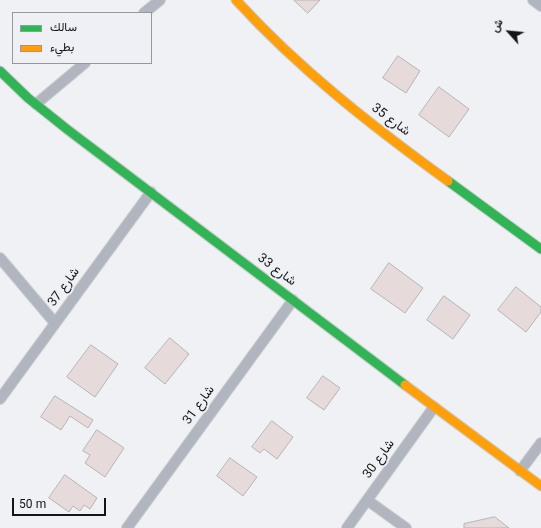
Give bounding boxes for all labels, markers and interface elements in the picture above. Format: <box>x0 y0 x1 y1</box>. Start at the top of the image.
legend <box>12 12 152 64</box>
north arrow <box>489 12 529 52</box>
text: ش <box>487 17 508 36</box>
text: سالك <box>50 19 77 37</box>
text: بطيء <box>50 39 74 57</box>
street label: شارع 35 <box>368 101 412 141</box>
street label: شارع 33 <box>254 251 298 291</box>
street label: شارع 37 <box>46 266 84 310</box>
street label: شارع 31 <box>181 384 219 428</box>
street label: شارع 30 <box>361 438 399 482</box>
scale bar <box>14 490 108 516</box>
text: 50 m <box>19 496 46 514</box>

